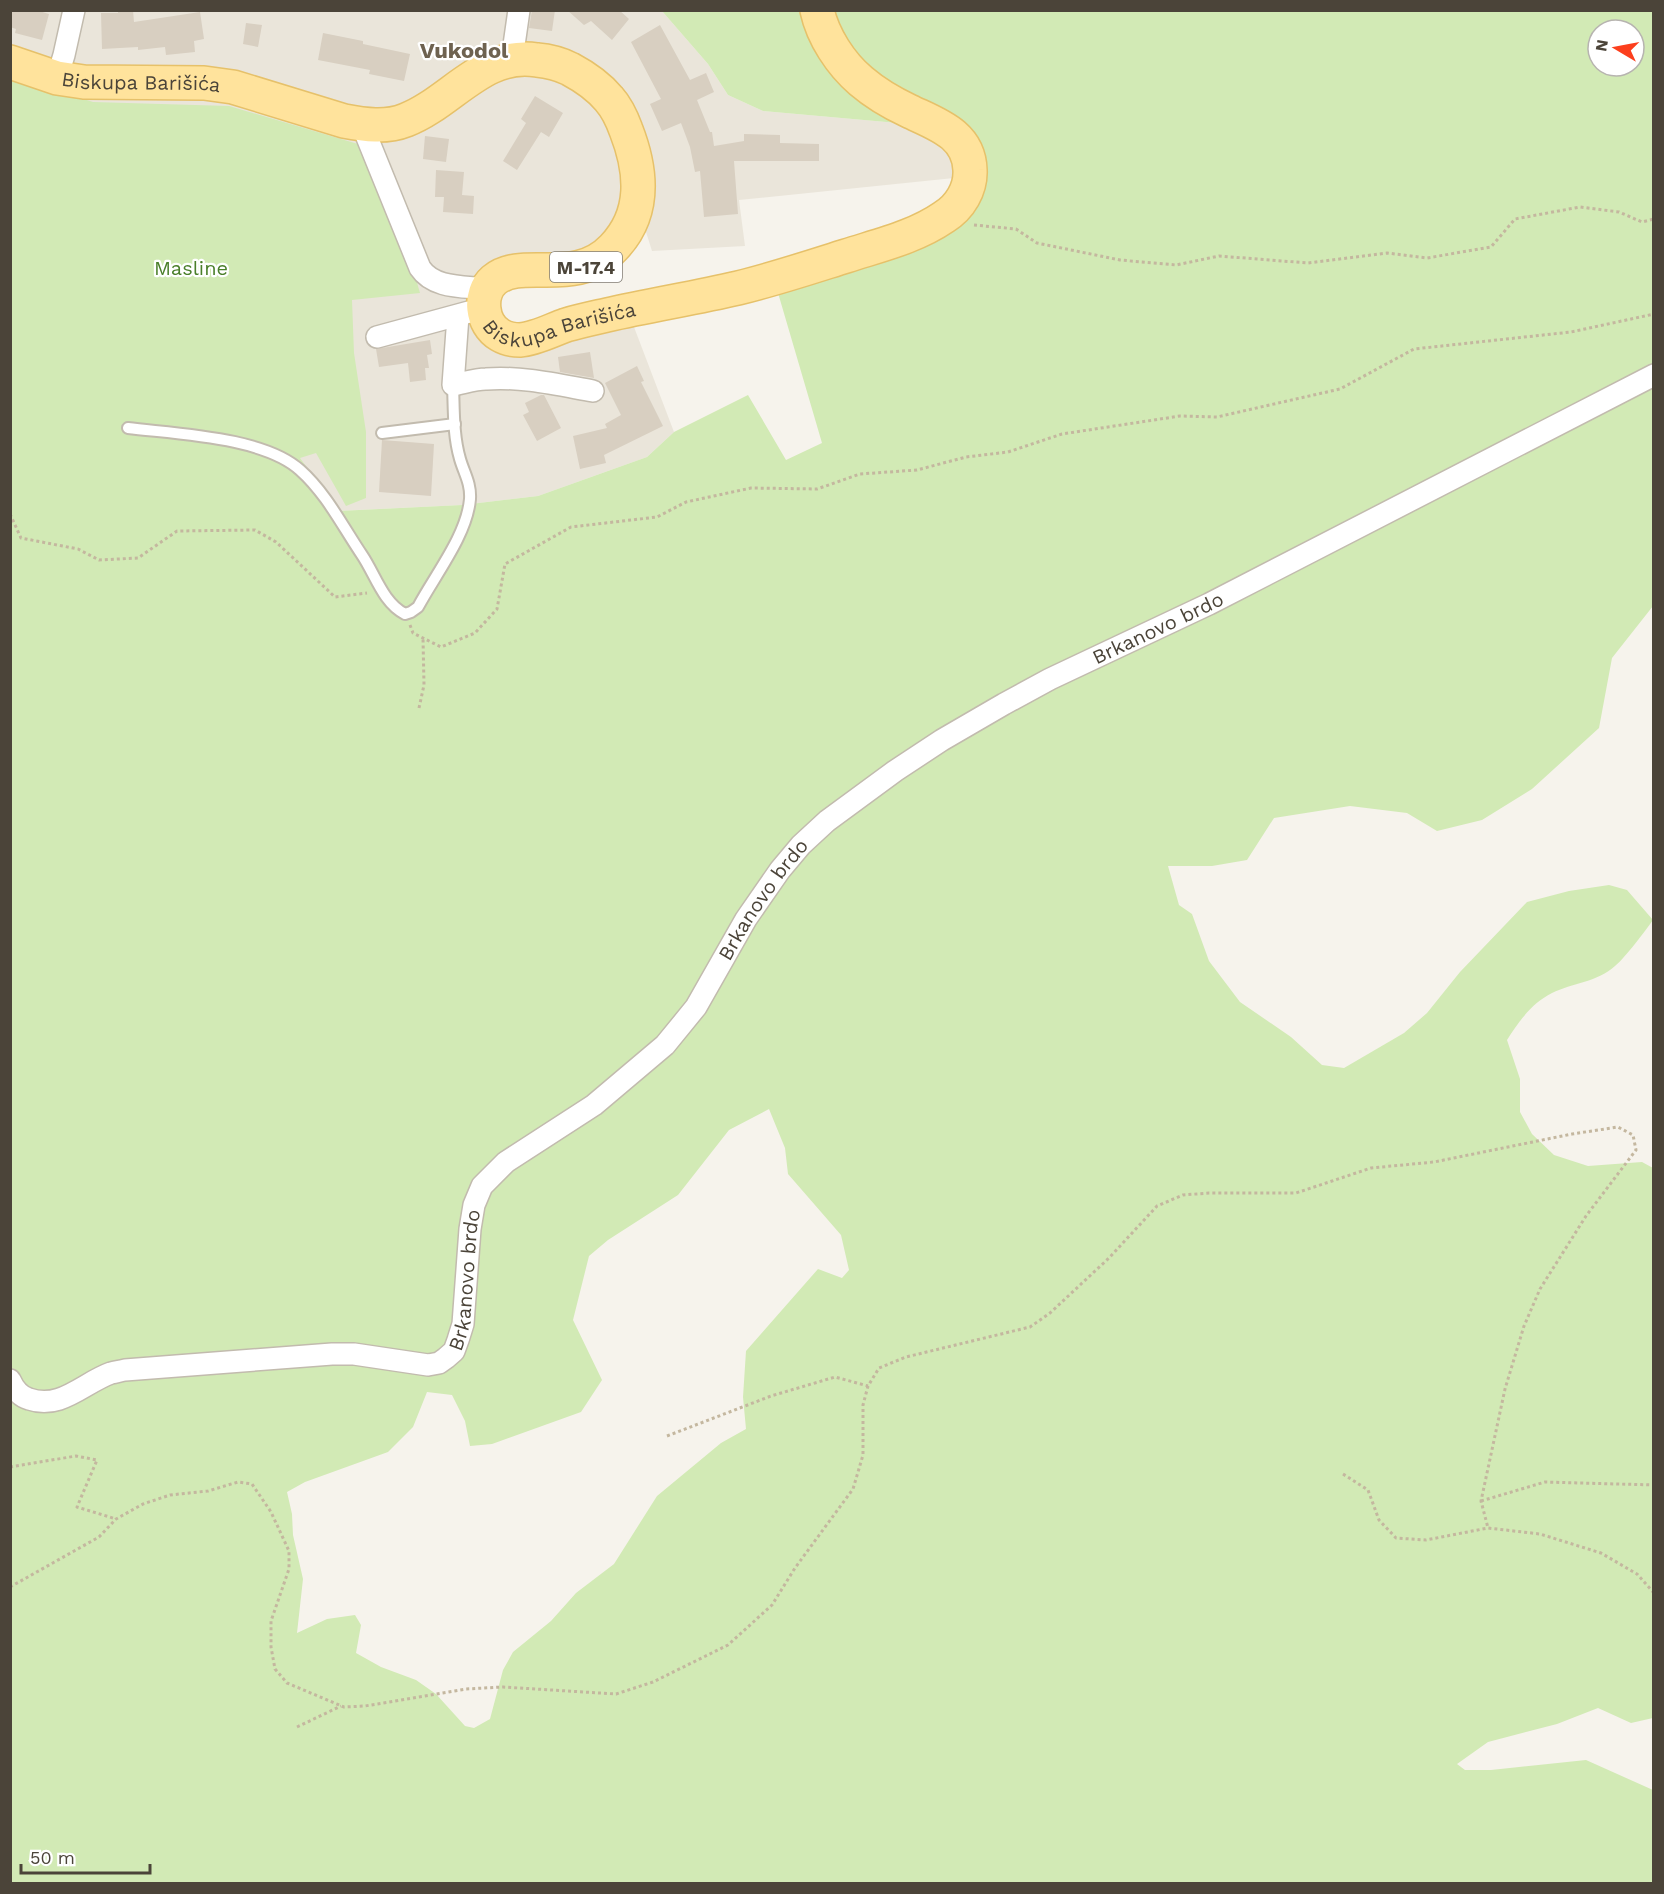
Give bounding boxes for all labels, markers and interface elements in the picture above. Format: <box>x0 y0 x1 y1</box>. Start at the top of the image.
north arrow <box>1586 18 1646 78</box>
district label: Vukodol <box>420 38 509 63</box>
text: N <box>1591 38 1612 53</box>
street label: Biskupa Barišića <box>60 67 222 97</box>
road number: M-17.4 <box>550 252 622 282</box>
park label: Masline <box>154 256 228 280</box>
street label: Biskupa Barišića <box>478 297 638 352</box>
street label: Brkanovo brdo <box>1088 587 1227 669</box>
street label: Brkanovo brdo <box>713 834 813 965</box>
street label: Brkanovo brdo <box>443 1208 485 1354</box>
scale bar <box>21 1837 150 1875</box>
text: 50 m <box>30 1847 75 1868</box>

